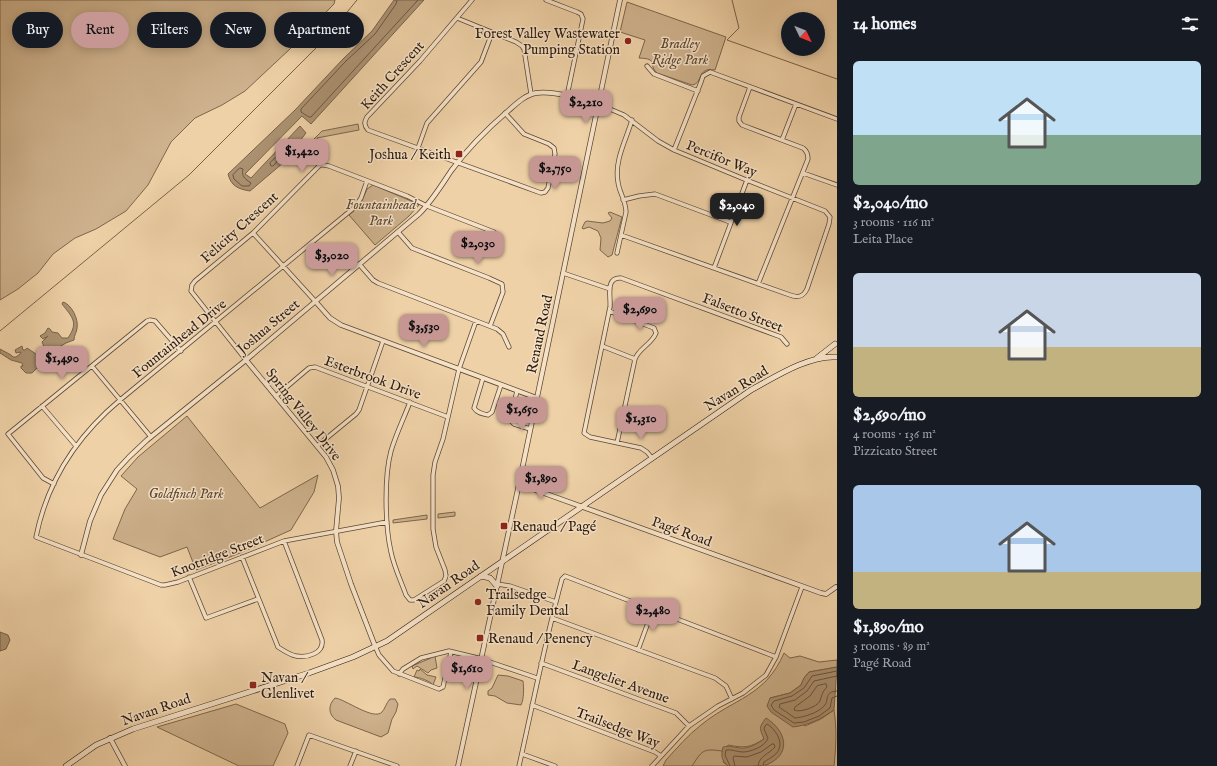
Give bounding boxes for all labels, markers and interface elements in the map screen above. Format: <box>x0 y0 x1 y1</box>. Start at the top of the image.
chip: Buy <box>12 12 63 48</box>
chip: Rent <box>71 12 129 48</box>
chip: Filters <box>137 12 202 48</box>
chip: New <box>210 12 266 48</box>
chip: Apartment <box>274 12 364 48</box>
north arrow <box>781 12 825 56</box>
map controls <box>781 12 825 56</box>
icon: filters <box>1179 13 1201 35</box>
text: 14 homes <box>853 14 916 35</box>
place label: Forest Valley Wastewater Pumping Station <box>475 25 621 59</box>
park label: Bradley Ridge Park <box>652 35 709 70</box>
marker: Forest Valley Wastewater Pumping Station <box>623 36 633 46</box>
street label: Keith Crescent <box>357 37 429 114</box>
icon: home <box>991 87 1063 159</box>
pin: $2,210 <box>553 90 619 124</box>
text: $2,210 <box>569 94 603 111</box>
street label: Percifor Way <box>683 136 760 181</box>
pin: $1,420 <box>269 139 335 173</box>
text: $1,420 <box>285 143 319 160</box>
place label: Joshua / Keith <box>367 146 452 164</box>
marker: Joshua / Keith <box>454 149 464 159</box>
pin: $2,750 <box>522 156 588 190</box>
text: $2,750 <box>538 160 572 177</box>
street label: Felicity Crescent <box>197 188 282 267</box>
pin: $2,040 <box>704 193 770 227</box>
text: $2,040/mo <box>853 193 928 214</box>
park label: Fountainhead Park <box>346 196 418 230</box>
text: $2,040 <box>719 197 755 214</box>
text: 3 rooms · 116 m² <box>853 214 934 231</box>
pin: $2,030 <box>445 231 511 265</box>
text: Leita Place <box>853 231 913 248</box>
text: $2,030 <box>461 235 495 252</box>
pin: $3,020 <box>299 243 365 277</box>
text: $3,020 <box>315 247 349 264</box>
street label: Falsetto Street <box>700 289 786 337</box>
street label: Renaud Road <box>523 293 557 375</box>
street label: Fountainhead Drive <box>129 295 231 382</box>
street label: Joshua Street <box>232 295 304 359</box>
pin: $2,690 <box>607 297 673 331</box>
icon: home <box>991 299 1063 371</box>
text: $2,690 <box>623 301 657 318</box>
pin: $3,530 <box>391 314 457 348</box>
text: $3,530 <box>408 318 440 335</box>
pin: $1,490 <box>29 346 95 380</box>
text: $1,490 <box>45 350 79 367</box>
street label: Esterbrook Drive <box>322 352 424 404</box>
street label: Navan Road <box>701 362 772 416</box>
street label: Spring Valley Drive <box>261 365 345 465</box>
pin: $1,650 <box>489 397 555 431</box>
text: $1,650 <box>506 401 538 418</box>
text: $2,690/mo <box>853 405 926 426</box>
pin: $1,310 <box>608 406 674 440</box>
text: $1,310 <box>625 410 657 427</box>
text: 4 rooms · 136 m² <box>853 426 936 443</box>
text: Pizzicato Street <box>853 443 937 460</box>
pin: $1,890 <box>508 466 574 500</box>
text: $1,890 <box>525 470 557 487</box>
park label: Goldfinch Park <box>148 485 224 503</box>
icon: home <box>991 511 1063 583</box>
street label: Pagé Road <box>649 513 715 551</box>
place label: Renaud / Pagé <box>512 518 597 536</box>
marker: Renaud / Pagé <box>499 521 509 531</box>
street label: Knotridge Street <box>168 530 267 582</box>
street label: Navan Road <box>414 556 484 613</box>
place label: Trailsedge Family Dental <box>486 586 569 620</box>
marker: Trailsedge Family Dental <box>473 597 483 607</box>
pin: $2,480 <box>620 598 686 632</box>
text: $2,480 <box>636 602 670 619</box>
text: $1,890/mo <box>853 617 924 638</box>
place label: Renaud / Penency <box>488 630 593 648</box>
marker: Renaud / Penency <box>475 633 485 643</box>
text: 3 rooms · 89 m² <box>853 638 930 655</box>
text: Pagé Road <box>853 655 911 672</box>
pin: $1,610 <box>434 656 500 690</box>
street label: Langelier Avenue <box>569 656 672 708</box>
text: $1,610 <box>451 660 483 677</box>
place label: Navan / Glenlivet <box>261 669 315 703</box>
marker: Navan / Glenlivet <box>248 680 258 690</box>
street label: Navan Road <box>119 690 194 730</box>
street label: Trailsedge Way <box>573 704 663 752</box>

